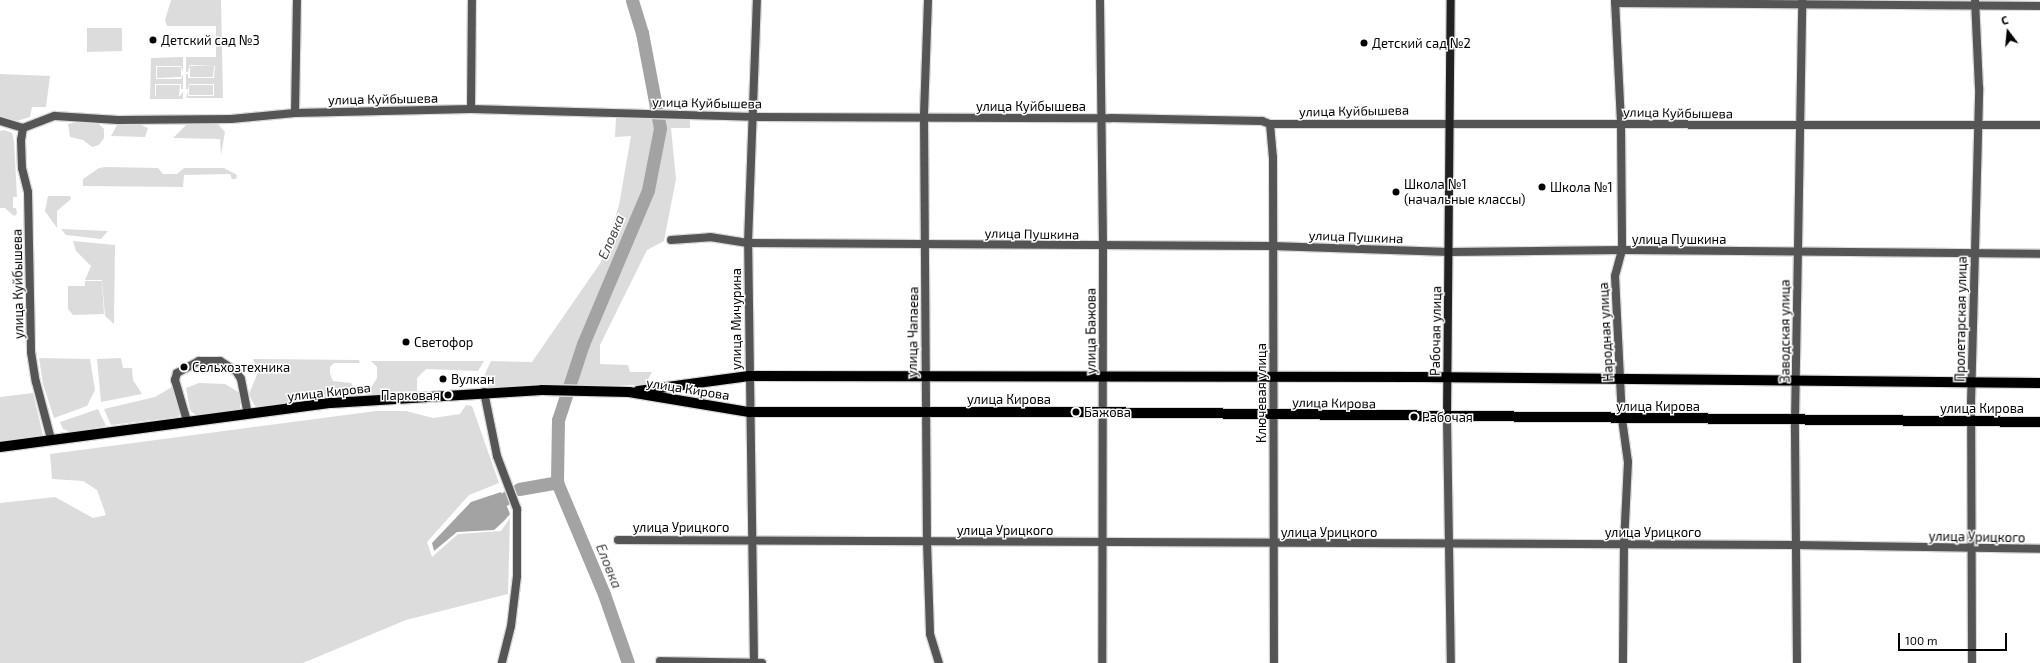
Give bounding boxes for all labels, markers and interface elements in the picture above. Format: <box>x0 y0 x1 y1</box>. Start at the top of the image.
north arrow <box>1988 12 2028 52</box>
text: С <box>2000 13 2009 27</box>
place label: Детский сад №3 <box>161 32 260 48</box>
marker: Детский сад №3 <box>148 35 158 45</box>
place label: Детский сад №2 <box>1372 35 1471 51</box>
marker: Детский сад №2 <box>1359 38 1369 48</box>
street label: улица Куйбышева <box>328 90 438 108</box>
street label: улица Куйбышева <box>652 94 762 112</box>
street label: улица Куйбышева <box>976 98 1086 114</box>
street label: улица Куйбышева <box>1299 102 1409 120</box>
street label: улица Куйбышева <box>1623 104 1733 122</box>
place label: Школа №1 (начальные классы) <box>1404 177 1525 208</box>
place label: Школа №1 <box>1550 179 1613 195</box>
marker: Школа №1 <box>1537 182 1547 192</box>
marker: Школа №1 (начальные классы) <box>1391 187 1401 197</box>
water label: Еловка <box>594 212 628 262</box>
street label: улица Пушкина <box>985 225 1079 243</box>
street label: улица Пушкина <box>1308 228 1404 246</box>
street label: улица Куйбышева <box>9 229 27 339</box>
street label: улица Пушкина <box>1632 231 1726 247</box>
street label: Пролетарская улица <box>1952 256 1970 382</box>
street label: улица Мичурина <box>728 268 744 370</box>
street label: Заводская улица <box>1777 279 1793 383</box>
street label: Народная улица <box>1596 282 1616 382</box>
street label: Рабочая улица <box>1427 286 1445 376</box>
street label: улица Чапаева <box>904 287 922 377</box>
street label: улица Бажова <box>1083 288 1099 374</box>
place label: Светофор <box>414 334 473 350</box>
marker: Светофор <box>401 337 411 347</box>
street label: Ключевая улица <box>1253 343 1269 443</box>
place label: Сельхозтехника <box>192 359 290 375</box>
marker: Сельхозтехника <box>179 362 189 372</box>
place label: Вулкан <box>451 371 495 387</box>
marker: Вулкан <box>438 374 448 384</box>
street label: улица Кирова <box>645 375 731 403</box>
street label: улица Кирова <box>286 380 372 404</box>
place label: Парковая <box>381 387 440 403</box>
marker: Парковая <box>443 390 453 400</box>
street label: улица Кирова <box>967 391 1051 407</box>
street label: улица Кирова <box>1292 394 1376 412</box>
street label: улица Кирова <box>1616 398 1700 414</box>
street label: улица Кирова <box>1940 400 2024 416</box>
place label: Бажова <box>1084 404 1131 420</box>
marker: Бажова <box>1071 407 1081 417</box>
place label: Рабочая <box>1422 409 1473 425</box>
marker: Рабочая <box>1409 412 1419 422</box>
street label: улица Урицкого <box>633 519 729 535</box>
street label: улица Урицкого <box>957 522 1053 538</box>
street label: улица Урицкого <box>1281 524 1377 540</box>
street label: улица Урицкого <box>1605 524 1701 540</box>
street label: улица Урицкого <box>1929 528 2025 546</box>
water label: Еловка <box>592 541 626 591</box>
scale bar <box>1900 625 2009 651</box>
text: 100 m <box>1905 633 1937 647</box>

